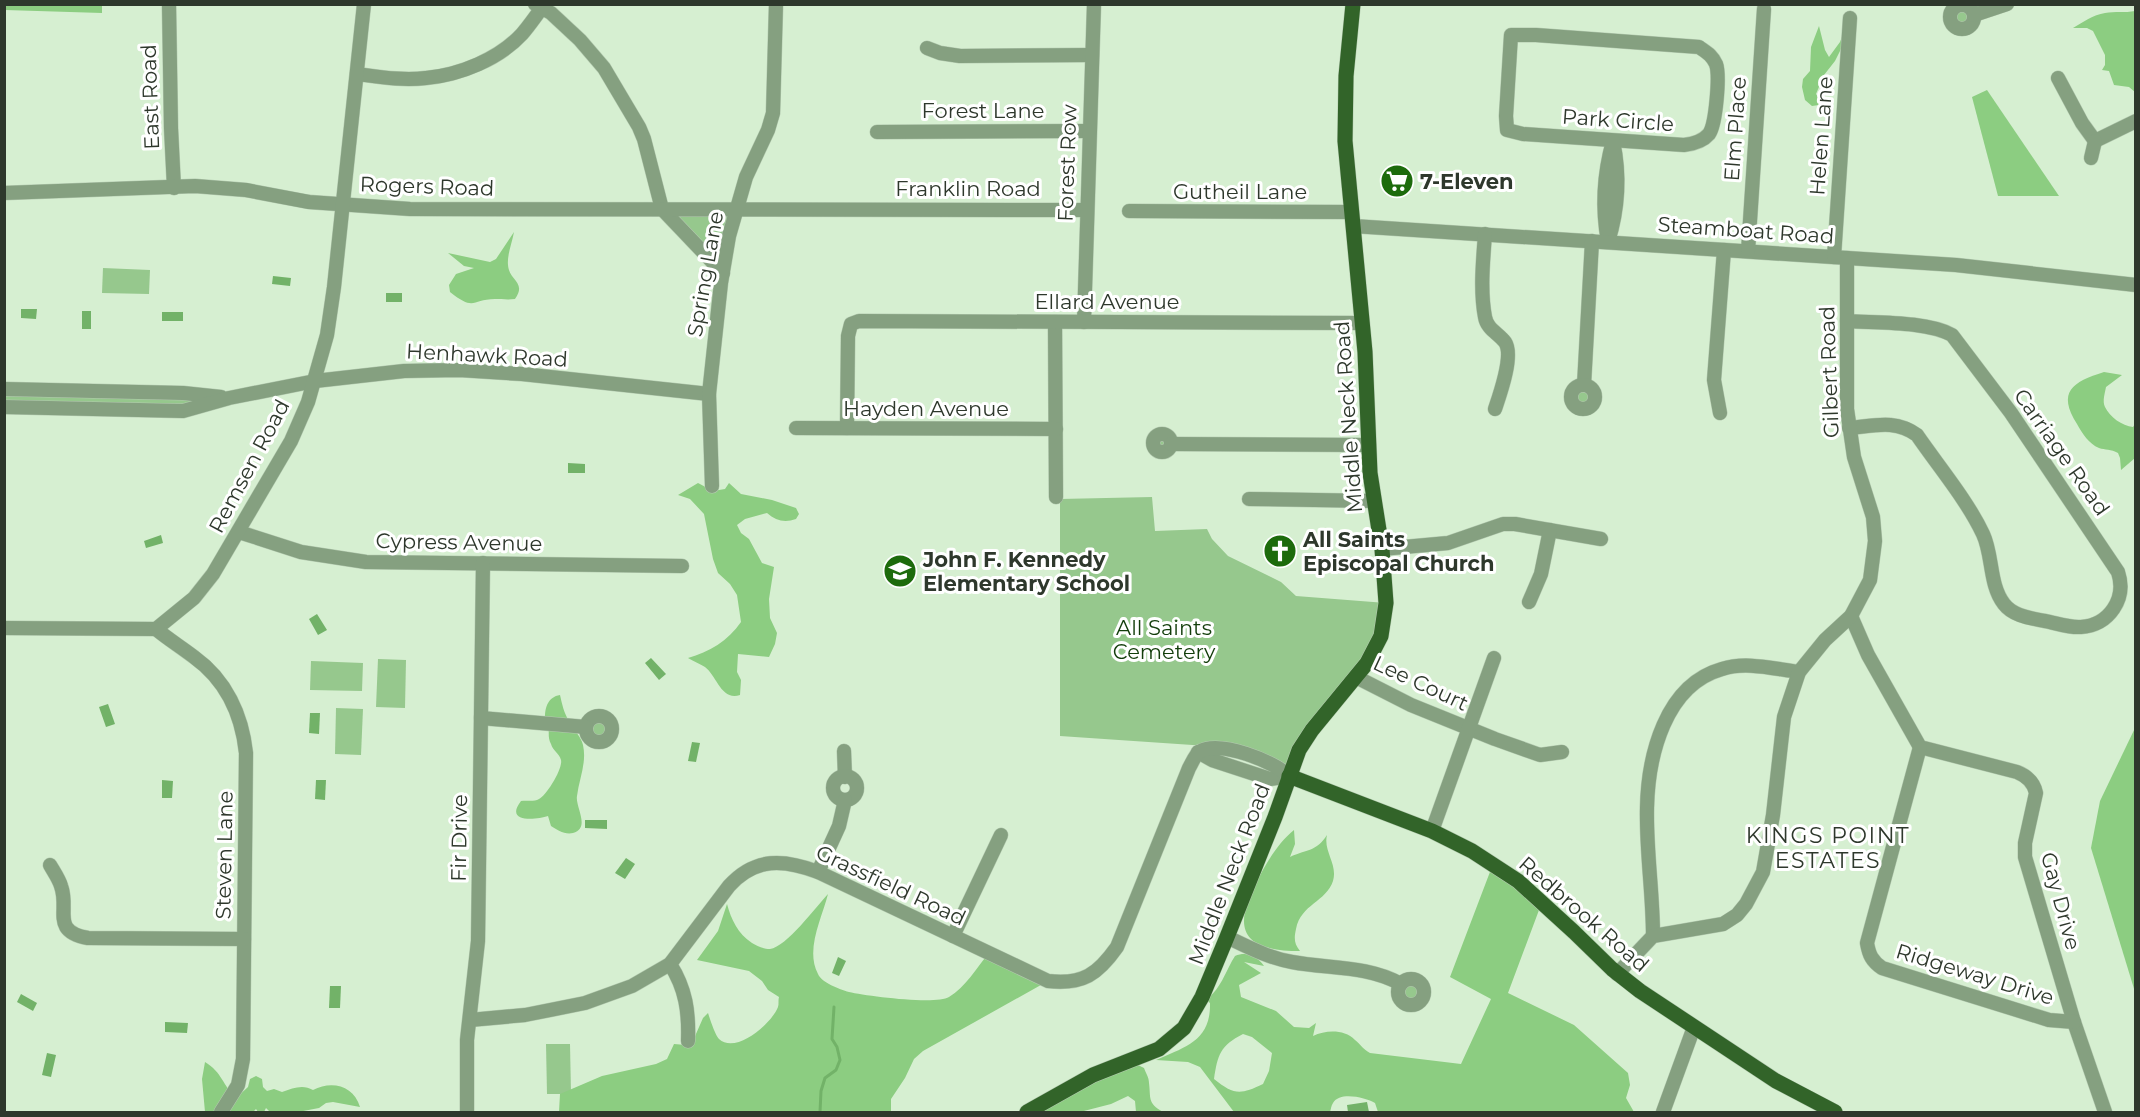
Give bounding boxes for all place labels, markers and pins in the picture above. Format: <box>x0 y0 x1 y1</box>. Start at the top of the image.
supermarket icon: 7-Eleven <box>1379 163 1415 199</box>
place label: 7-Eleven <box>1420 169 1514 194</box>
place label: All Saints Episcopal Church <box>1302 527 1494 576</box>
church icon: All Saints Episcopal Church <box>1262 533 1298 569</box>
place label: John F. Kennedy Elementary School <box>922 547 1130 596</box>
school or university icon: John F. Kennedy Elementary School <box>882 553 918 589</box>

